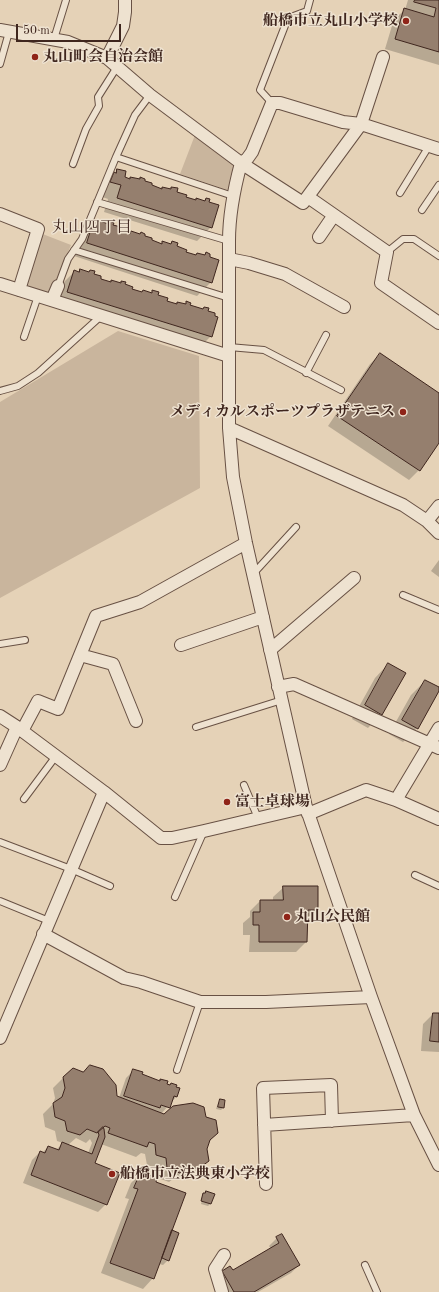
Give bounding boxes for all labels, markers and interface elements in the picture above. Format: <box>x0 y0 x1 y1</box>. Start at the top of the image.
place label: 船橋市立丸山小学校 <box>263 12 398 30</box>
scale bar <box>18 16 123 42</box>
marker: 船橋市立丸山小学校 <box>401 16 411 26</box>
text: 50 m <box>23 25 50 37</box>
place label: 丸山町会自治会館 <box>43 48 163 66</box>
marker: 丸山町会自治会館 <box>30 52 40 62</box>
district label: 丸山四丁目 <box>52 218 132 238</box>
place label: メディカルスポーツプラザテニス <box>170 403 395 421</box>
marker: メディカルスポーツプラザテニス <box>398 407 408 417</box>
place label: 富士卓球場 <box>235 793 310 811</box>
marker: 富士卓球場 <box>222 797 232 807</box>
place label: 丸山公民館 <box>295 908 370 926</box>
marker: 丸山公民館 <box>282 912 292 922</box>
place label: 船橋市立法典東小学校 <box>120 1165 270 1183</box>
marker: 船橋市立法典東小学校 <box>107 1169 117 1179</box>

